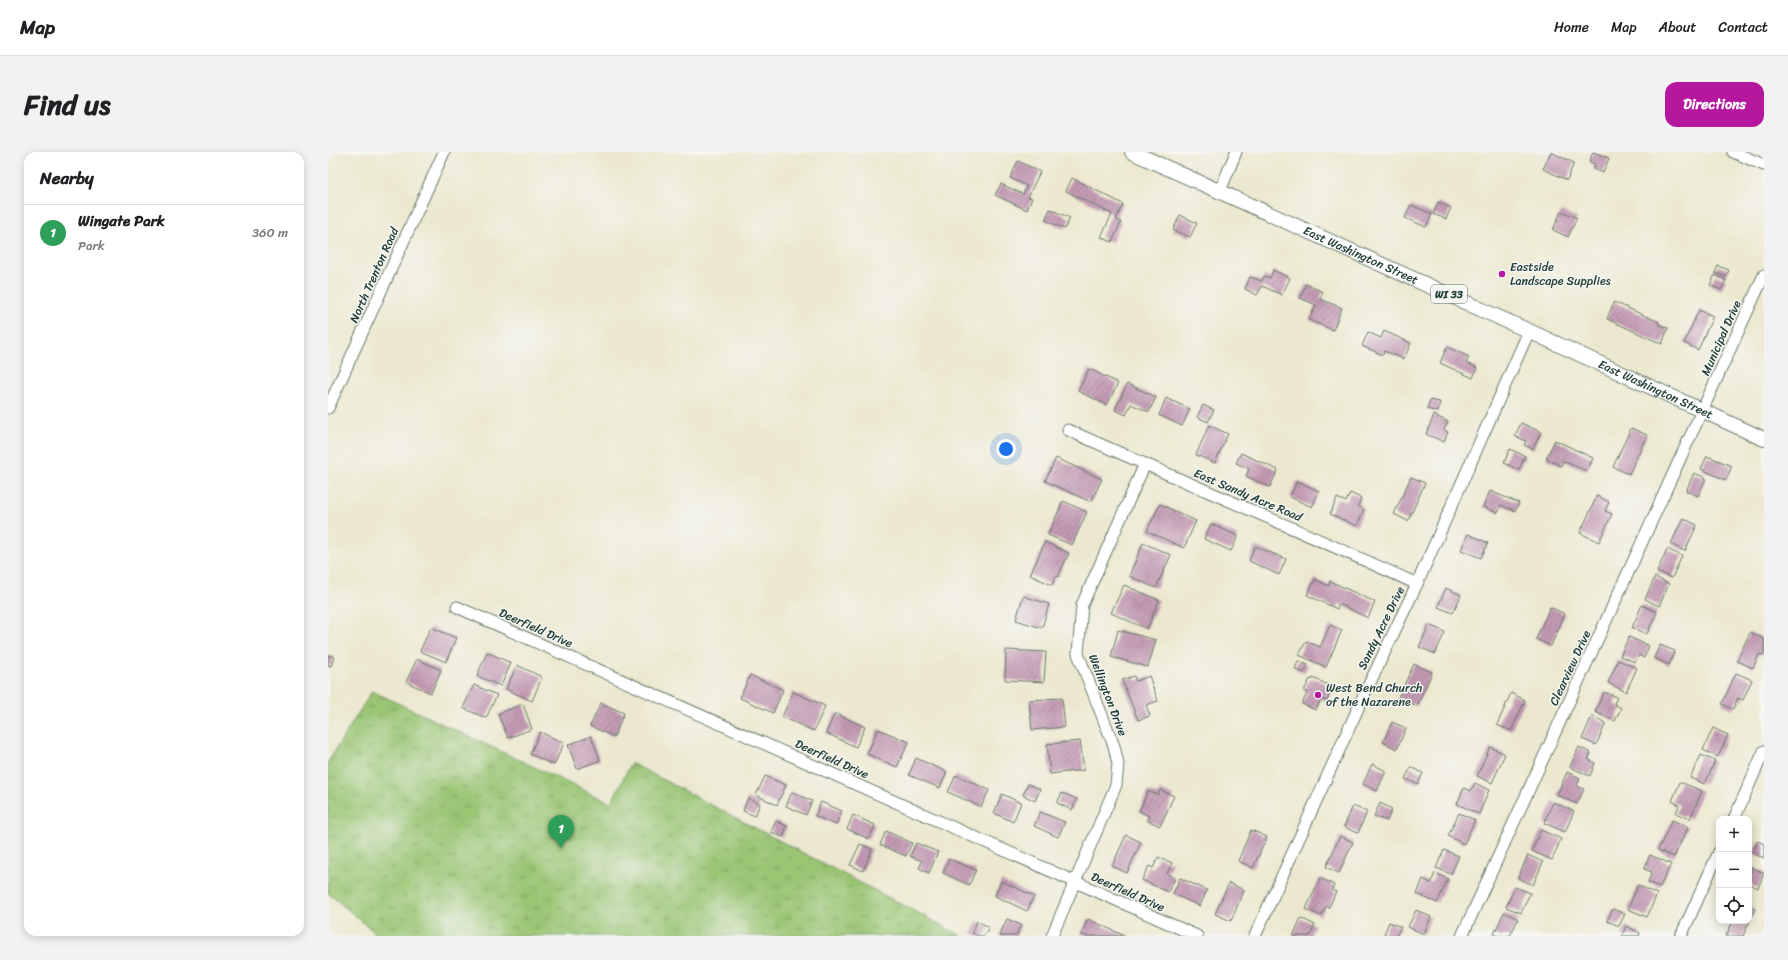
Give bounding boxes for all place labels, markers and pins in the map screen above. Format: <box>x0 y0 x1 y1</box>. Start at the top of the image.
place label: Eastside Landscape Supplies <box>1510 256 1611 292</box>
marker: Eastside Landscape Supplies <box>1497 269 1507 279</box>
place label: West Bend Church of the Nazarene <box>1326 677 1422 713</box>
marker: West Bend Church of the Nazarene <box>1313 690 1323 700</box>
pin: 1 <box>548 815 574 848</box>

